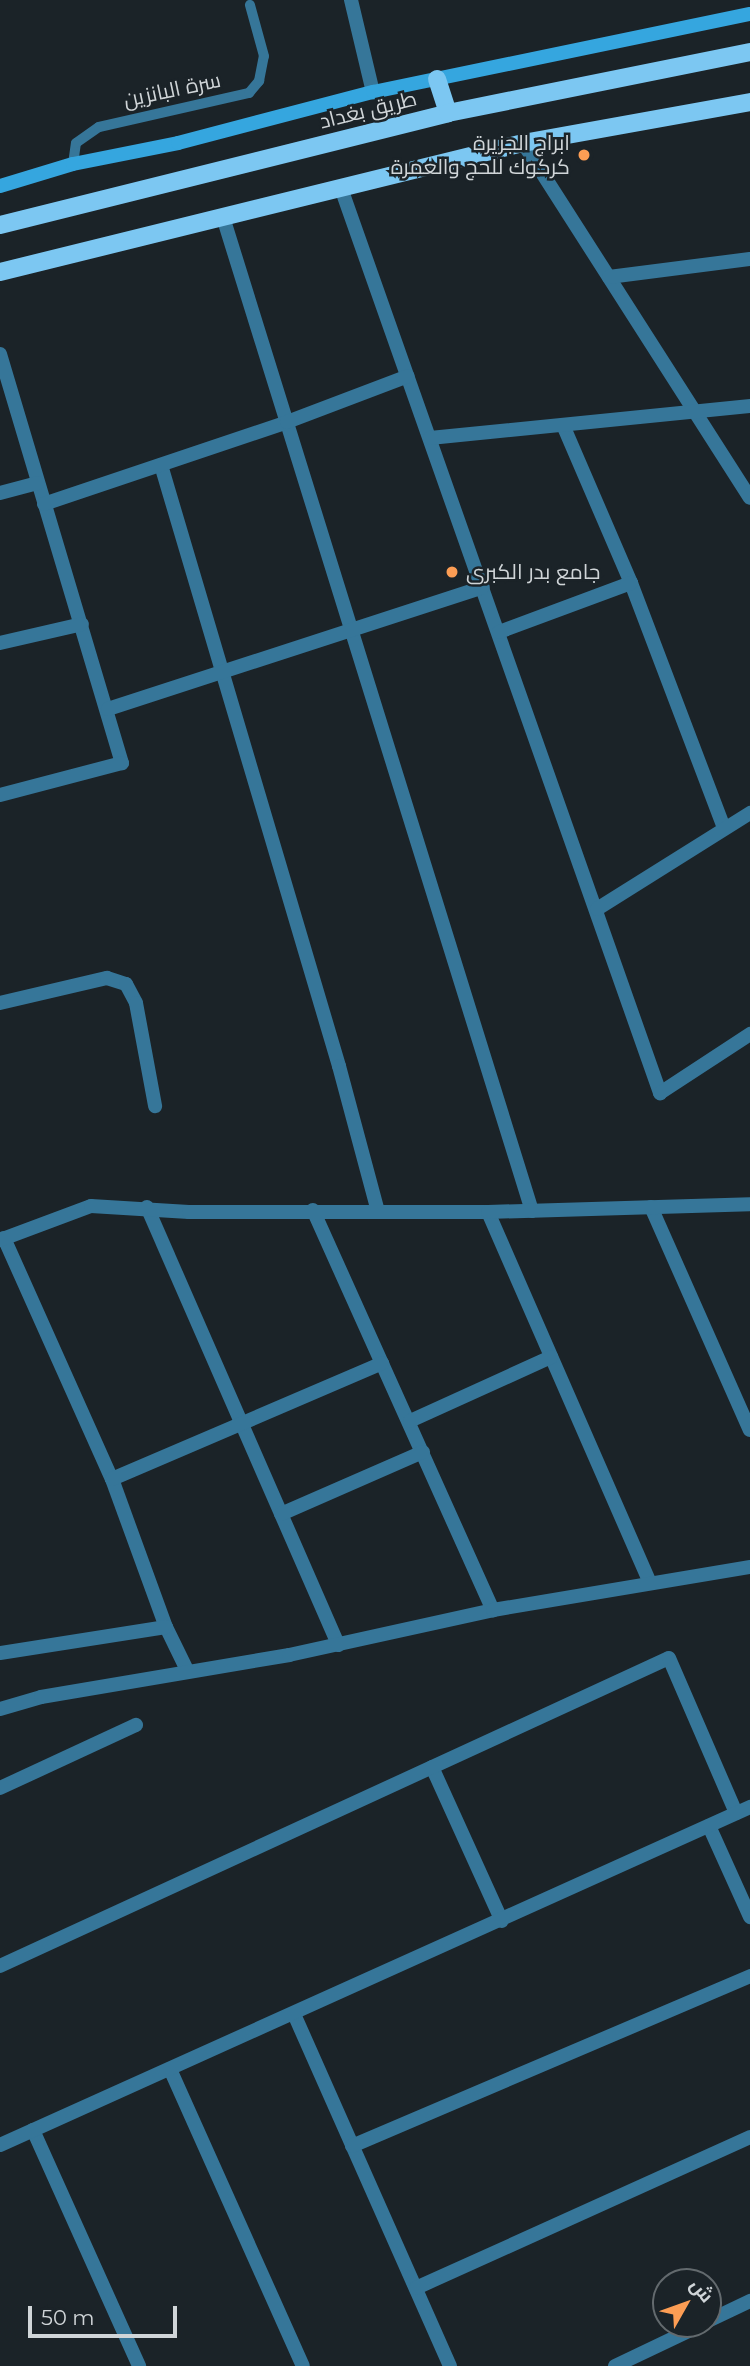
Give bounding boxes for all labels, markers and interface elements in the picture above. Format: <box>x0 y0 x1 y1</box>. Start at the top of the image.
street label: سرة البانزين <box>121 67 223 113</box>
street label: طريق بغداد <box>317 86 419 134</box>
place label: ابراج الجزيرة كركوك للحج والعمرة <box>391 130 570 180</box>
marker: ابراج الجزيرة كركوك للحج والعمرة <box>576 147 592 163</box>
place label: جامع بدر الكبرى <box>466 559 600 585</box>
marker: جامع بدر الكبرى <box>444 564 460 580</box>
north arrow <box>652 2268 722 2338</box>
text: ش <box>685 2274 719 2307</box>
scale bar <box>32 2292 180 2336</box>
text: 50 m <box>41 2305 95 2330</box>

